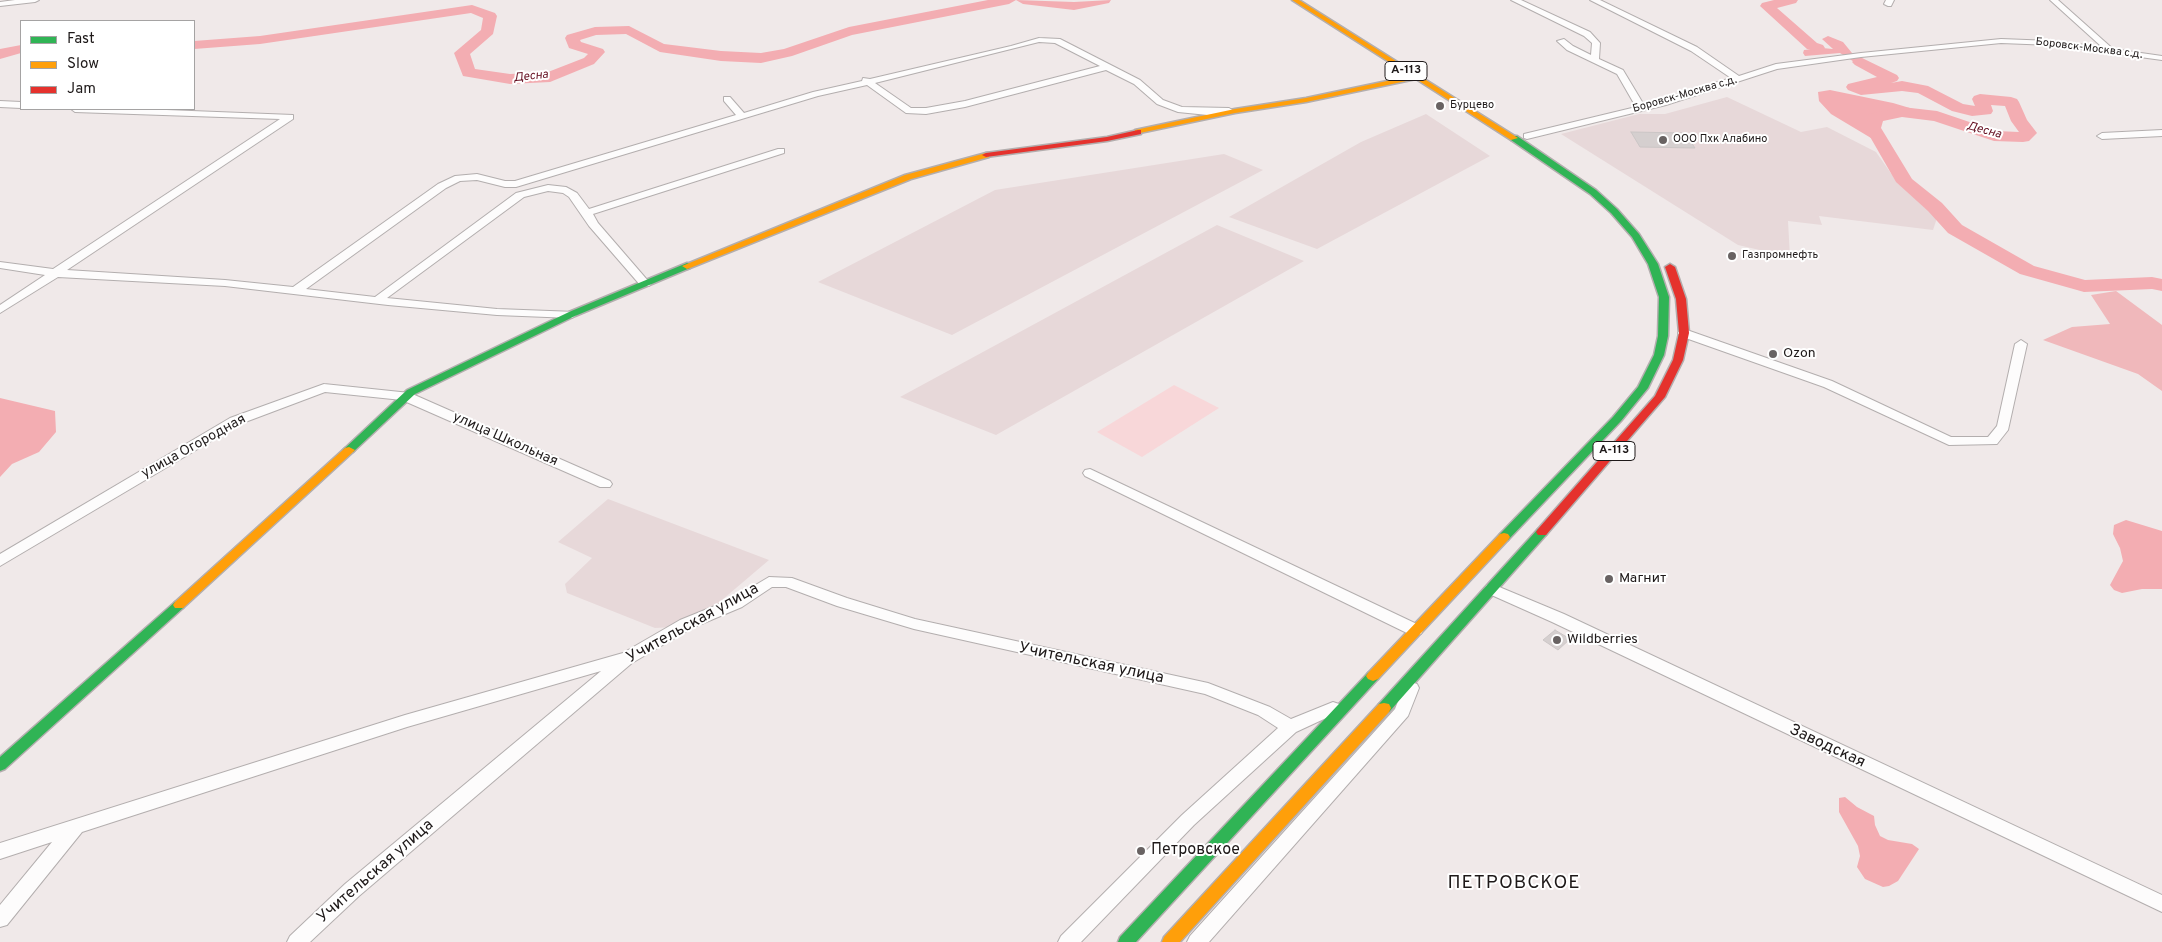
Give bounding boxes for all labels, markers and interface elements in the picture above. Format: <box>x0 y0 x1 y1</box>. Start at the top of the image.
legend <box>20 20 195 110</box>
text: Fast <box>67 30 95 49</box>
street label: Боровск-Москва с.д. <box>2035 36 2143 62</box>
text: Slow <box>67 55 99 74</box>
road number: А-113 <box>1385 61 1427 80</box>
water label: Десна <box>513 68 549 86</box>
street label: Боровск-Москва с.д. <box>1631 74 1739 116</box>
text: Jam <box>67 80 96 99</box>
place label: Бурцево <box>1450 99 1494 113</box>
marker: Бурцево <box>1434 100 1446 112</box>
water label: Десна <box>1965 120 2003 142</box>
place label: ООО Пхк Алабино <box>1673 133 1767 147</box>
marker: ООО Пхк Алабино <box>1657 134 1669 146</box>
place label: Газпромнефть <box>1742 249 1818 263</box>
marker: Газпромнефть <box>1726 250 1738 262</box>
place label: Ozon <box>1783 346 1816 362</box>
marker: Ozon <box>1767 348 1779 360</box>
street label: улица Школьная <box>450 409 560 471</box>
street label: улица Огородная <box>139 411 249 483</box>
road number: А-113 <box>1593 442 1635 461</box>
place label: Магнит <box>1619 571 1666 587</box>
marker: Магнит <box>1603 573 1615 585</box>
street label: Учительская улица <box>624 580 762 668</box>
place label: Wildberries <box>1567 632 1638 648</box>
marker: Wildberries <box>1551 634 1563 646</box>
street label: Учительская улица <box>1017 639 1165 689</box>
street label: Заводская <box>1786 721 1868 773</box>
street label: Учительская улица <box>314 816 438 928</box>
place label: Петровское <box>1151 841 1240 861</box>
marker: Петровское <box>1135 845 1147 857</box>
district label: ПЕТРОВСКОЕ <box>1446 873 1582 895</box>

